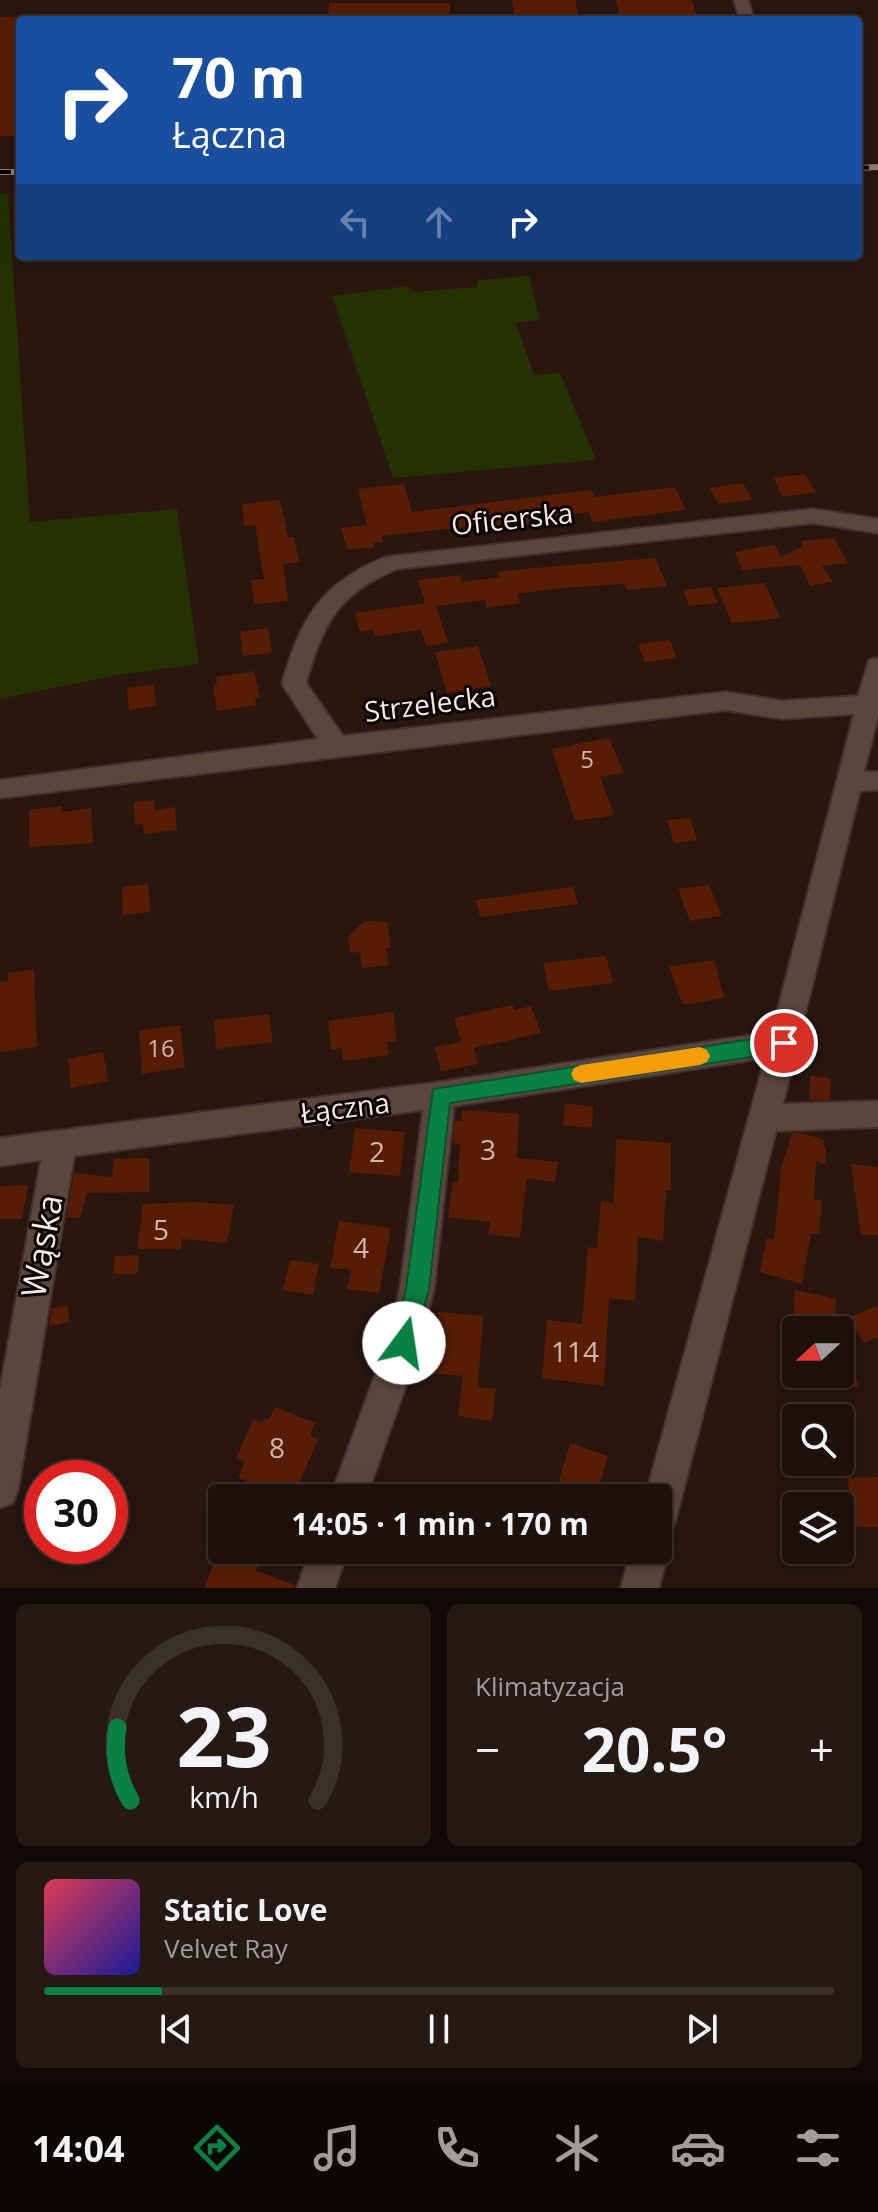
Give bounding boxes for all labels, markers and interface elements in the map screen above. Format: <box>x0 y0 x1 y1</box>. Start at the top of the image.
text: 70 m <box>172 38 306 114</box>
icon: right <box>40 48 144 152</box>
text: Łączna <box>172 110 287 159</box>
icon: left <box>333 200 377 244</box>
icon: ahead <box>417 200 461 244</box>
icon: right <box>501 200 545 244</box>
street label: Oficerska <box>449 493 575 543</box>
street label: Strzelecka <box>362 676 498 730</box>
house number: 5 <box>580 742 594 775</box>
pin <box>750 1009 818 1077</box>
icon: arrive <box>762 1021 806 1065</box>
house number: 16 <box>147 1031 175 1064</box>
street label: Łączna <box>298 1083 392 1131</box>
house number: 3 <box>480 1130 496 1168</box>
house number: 2 <box>369 1132 385 1170</box>
street label: Wąska <box>9 1191 73 1301</box>
house number: 5 <box>153 1210 169 1248</box>
house number: 4 <box>353 1228 369 1266</box>
position arrow <box>362 1301 446 1385</box>
north arrow <box>782 1316 854 1388</box>
map controls <box>782 1316 854 1564</box>
house number: 114 <box>551 1332 599 1370</box>
button: search <box>782 1404 854 1476</box>
house number: 8 <box>269 1428 285 1466</box>
speed limit sign: 30 <box>24 1460 128 1564</box>
button: layers <box>782 1492 854 1564</box>
text: 14:05 · 1 min · 170 m <box>291 1503 589 1544</box>
text: Klimatyzacja <box>475 1668 625 1704</box>
text: 23 <box>176 1678 271 1791</box>
text: 20.5° <box>582 1708 727 1790</box>
text: − <box>475 1719 500 1779</box>
text: + <box>809 1719 834 1779</box>
text: km/h <box>189 1777 258 1816</box>
text: Static Love <box>164 1889 327 1930</box>
text: Velvet Ray <box>164 1930 288 1966</box>
icon: previous <box>154 2007 198 2051</box>
icon: pause <box>417 2007 461 2051</box>
icon: next <box>680 2007 724 2051</box>
icon: directions <box>189 2120 245 2176</box>
icon: music <box>309 2120 365 2176</box>
icon: phone <box>429 2120 485 2176</box>
icon: climate <box>549 2120 605 2176</box>
icon: car <box>670 2120 726 2176</box>
icon: filters <box>790 2120 846 2176</box>
text: 14:04 <box>32 2124 125 2173</box>

